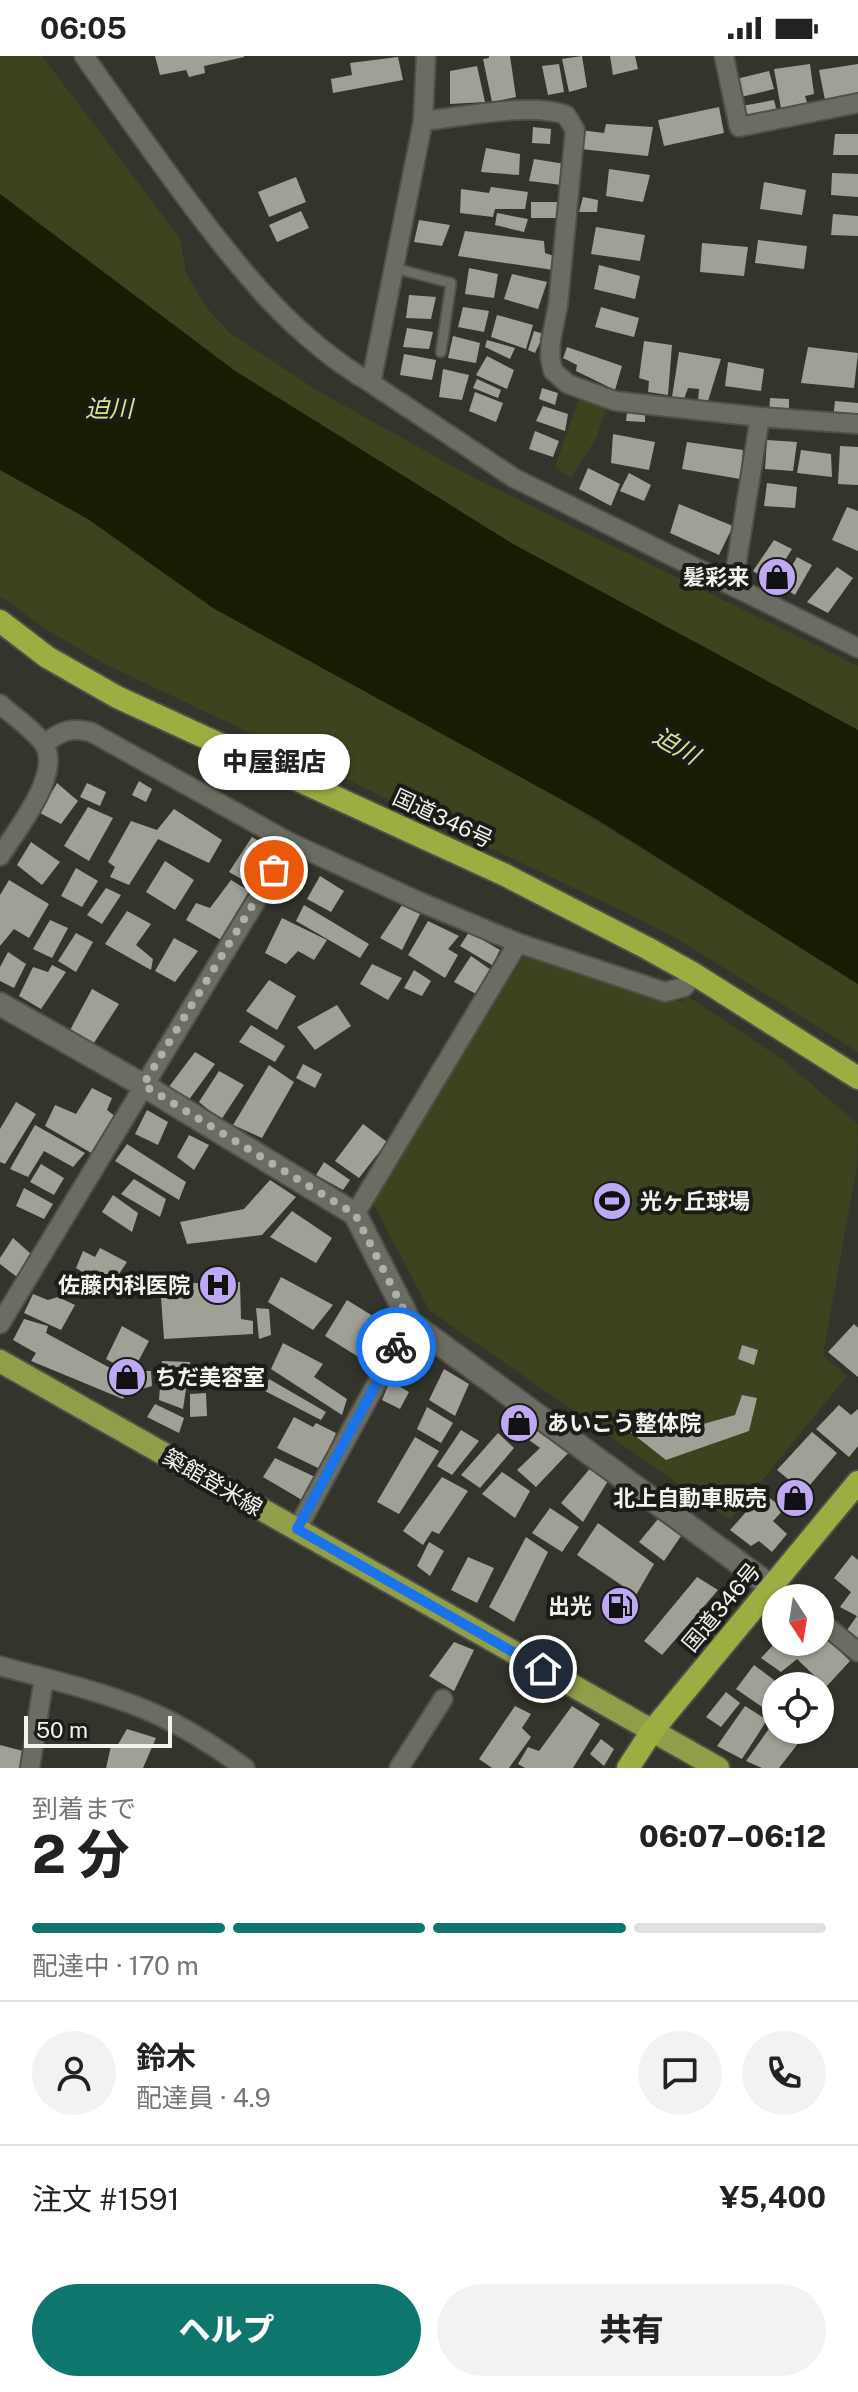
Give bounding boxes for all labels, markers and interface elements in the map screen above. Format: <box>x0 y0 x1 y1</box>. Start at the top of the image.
text: 06:05 <box>40 10 127 46</box>
water label: 迫川 <box>85 394 136 422</box>
shop icon: 髪彩来 <box>756 556 798 598</box>
place label: 髪彩来 <box>683 564 749 590</box>
water label: 迫川 <box>649 721 707 771</box>
callout: 中屋鋸店 <box>198 734 350 790</box>
text: 中屋鋸店 <box>222 746 326 777</box>
street label: 国道346号 <box>389 784 497 852</box>
pin <box>240 836 308 904</box>
icon: bag <box>252 848 296 892</box>
sports icon: 光ヶ丘球場 <box>591 1180 633 1222</box>
place label: 光ヶ丘球場 <box>640 1188 750 1214</box>
hospital icon: 佐藤内科医院 <box>197 1264 239 1306</box>
place label: 佐藤内科医院 <box>58 1272 190 1298</box>
courier <box>356 1307 436 1387</box>
icon: bike <box>374 1325 418 1369</box>
shop icon: ちだ美容室 <box>106 1356 148 1398</box>
place label: ちだ美容室 <box>155 1364 265 1390</box>
shop icon: あいこう整体院 <box>498 1402 540 1444</box>
place label: あいこう整体院 <box>547 1410 701 1436</box>
street label: 築館登米線 <box>159 1443 267 1521</box>
shop icon: 北上自動車販売 <box>774 1477 816 1519</box>
place label: 北上自動車販売 <box>613 1485 767 1511</box>
street label: 国道346号 <box>677 1558 765 1656</box>
north arrow <box>762 1584 834 1656</box>
map controls <box>762 1584 834 1744</box>
fuel station icon: 出光 <box>599 1585 641 1627</box>
place label: 出光 <box>548 1593 592 1619</box>
pin <box>509 1635 577 1703</box>
icon: home <box>521 1647 565 1691</box>
button: locate <box>762 1672 834 1744</box>
scale bar <box>24 1712 172 1748</box>
text: 50 m <box>36 1717 88 1743</box>
text: 到着まで <box>32 1793 136 1824</box>
text: 06:07–06:12 <box>639 1818 826 1854</box>
text: 2 分 <box>32 1824 129 1885</box>
text: 配達中 · 170 m <box>32 1950 199 1981</box>
button: person <box>32 2031 116 2115</box>
button: chat <box>638 2031 722 2115</box>
button: phone <box>742 2031 826 2115</box>
text: 鈴木 <box>136 2039 196 2075</box>
text: 配達員 · 4.9 <box>136 2082 271 2113</box>
text: ¥5,400 <box>720 2179 826 2215</box>
text: 注文 #1591 <box>32 2181 180 2217</box>
button: ヘルプ <box>32 2284 421 2376</box>
button: 共有 <box>437 2284 826 2376</box>

